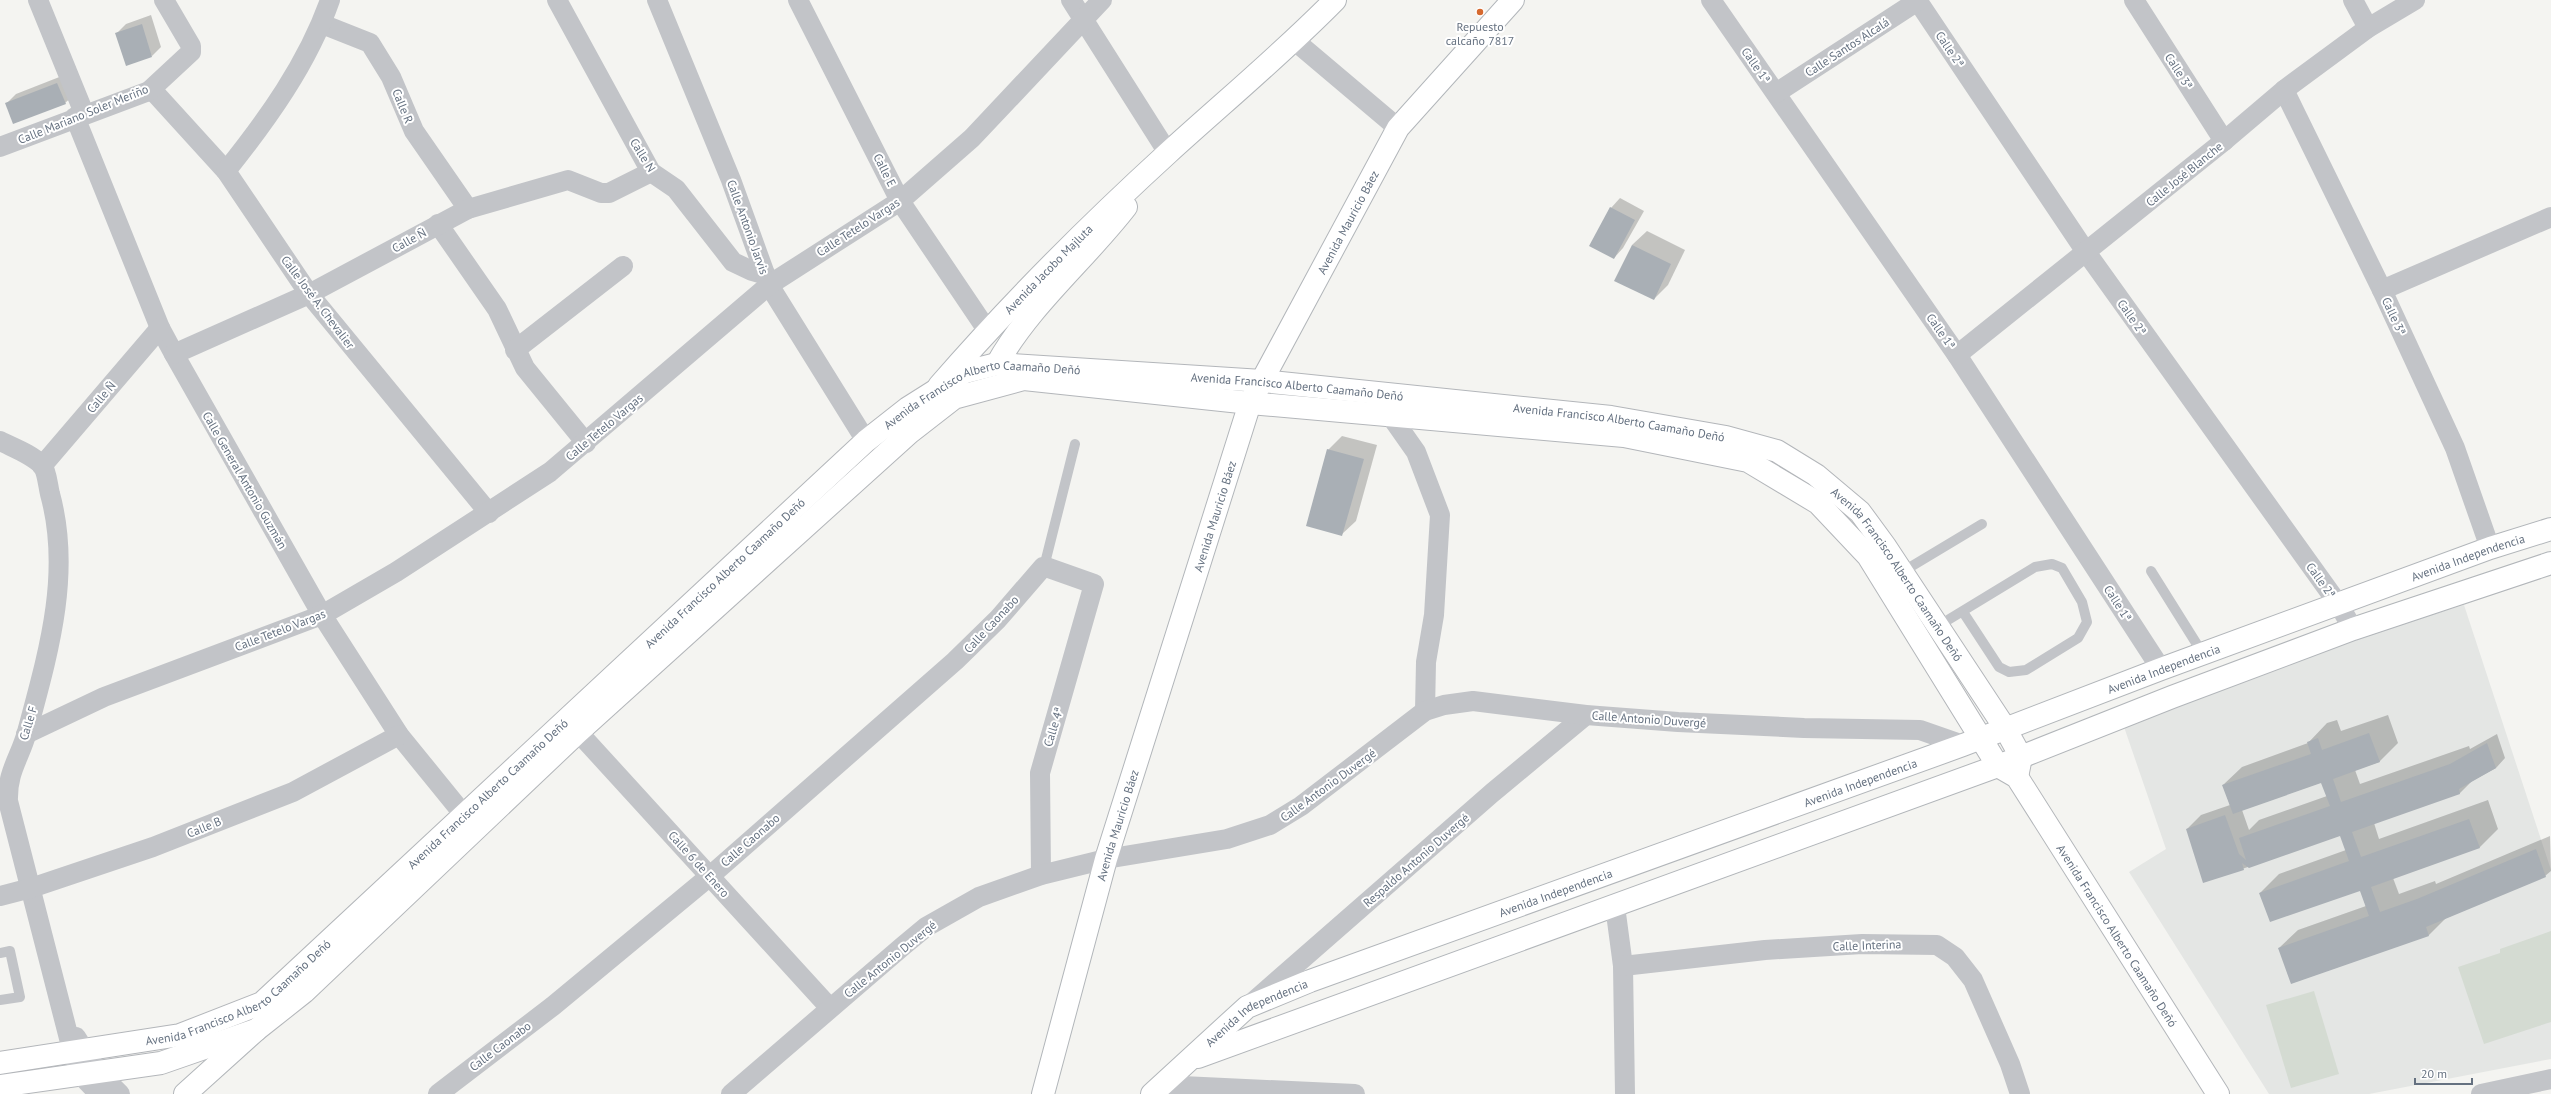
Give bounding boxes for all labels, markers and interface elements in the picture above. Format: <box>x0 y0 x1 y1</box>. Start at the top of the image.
marker: Repuesto calcaño 7817 <box>1475 7 1485 17</box>
street label: Calle Santos Alcalá <box>1802 14 1892 80</box>
place label: Repuesto calcaño 7817 <box>1446 19 1514 48</box>
street label: Calle 2ª <box>1933 28 1968 70</box>
street label: Calle 1ª <box>1738 44 1774 86</box>
street label: Calle 3ª <box>2162 50 2196 92</box>
street label: Calle Mariano Soler Meriño <box>16 81 150 147</box>
street label: Calle R <box>389 86 417 126</box>
street label: Calle N <box>627 135 659 175</box>
street label: Calle José Blanche <box>2143 138 2225 210</box>
street label: Calle E <box>870 151 900 189</box>
street label: Avenida Mauricio Báez <box>1313 168 1381 277</box>
street label: Calle Antonio Jarvis <box>724 178 772 276</box>
street label: Calle Tetelo Vargas <box>814 194 902 260</box>
street label: Avenida Jacobo Majluta <box>1001 221 1095 317</box>
street label: Calle Ñ <box>389 224 429 256</box>
street label: Calle José A. Chevalier <box>278 252 358 352</box>
street label: Calle 3ª <box>2379 295 2409 338</box>
street label: Calle 2ª <box>2114 296 2150 338</box>
street label: Calle 1ª <box>1923 310 1959 352</box>
street label: Avenida Francisco Alberto Caamaño Deñó <box>880 356 1081 432</box>
street label: Avenida Francisco Alberto Caamaño Deñó <box>1190 369 1404 403</box>
street label: Calle Ñ <box>83 378 119 416</box>
street label: Calle Tetelo Vargas <box>562 390 646 464</box>
street label: Avenida Francisco Alberto Caamaño Deñó <box>1513 399 1726 444</box>
street label: Calle General Antonio Guzmán <box>199 409 291 551</box>
street label: Avenida Mauricio Báez <box>1190 459 1239 573</box>
street label: Avenida Francisco Alberto Caamaño Deñó <box>1828 484 1966 664</box>
street label: Avenida Francisco Alberto Caamaño Deñó <box>641 494 808 651</box>
street label: Avenida Independencia <box>2409 530 2526 584</box>
street label: Calle 2ª <box>2303 559 2339 601</box>
street label: Calle 1ª <box>2101 582 2135 624</box>
street label: Calle Caonabo <box>960 592 1022 656</box>
street label: Calle Tetelo Vargas <box>232 606 328 654</box>
street label: Avenida Independencia <box>2105 640 2222 696</box>
street label: Calle F <box>16 704 40 742</box>
street label: Calle 4ª <box>1040 705 1066 748</box>
street label: Calle Antonio Duvergé <box>1591 708 1707 730</box>
street label: Avenida Francisco Alberto Caamaño Deñó <box>404 715 571 872</box>
street label: Calle Antonio Duvergé <box>1277 745 1379 825</box>
street label: Avenida Independencia <box>1802 755 1919 809</box>
street label: Avenida Mauricio Báez <box>1093 768 1141 882</box>
street label: Calle Caonabo <box>717 810 783 870</box>
street label: Respaldo Antonio Duvergé <box>1360 810 1472 910</box>
street label: Calle B <box>185 813 223 841</box>
street label: Calle 6 de Enero <box>665 828 733 900</box>
street label: Avenida Francisco Alberto Caamaño Deñó <box>2054 841 2181 1030</box>
street label: Avenida Independencia <box>1497 865 1614 920</box>
street label: Calle Antonio Duvergé <box>841 917 939 1001</box>
street label: Avenida Francisco Alberto Caamaño Deñó <box>144 936 333 1048</box>
street label: Calle Interina <box>1832 936 1902 954</box>
street label: Avenida Independencia <box>1202 975 1310 1049</box>
street label: Calle Caonabo <box>466 1018 534 1074</box>
scale bar <box>2415 1060 2472 1086</box>
text: 20 m <box>2421 1066 2447 1081</box>

